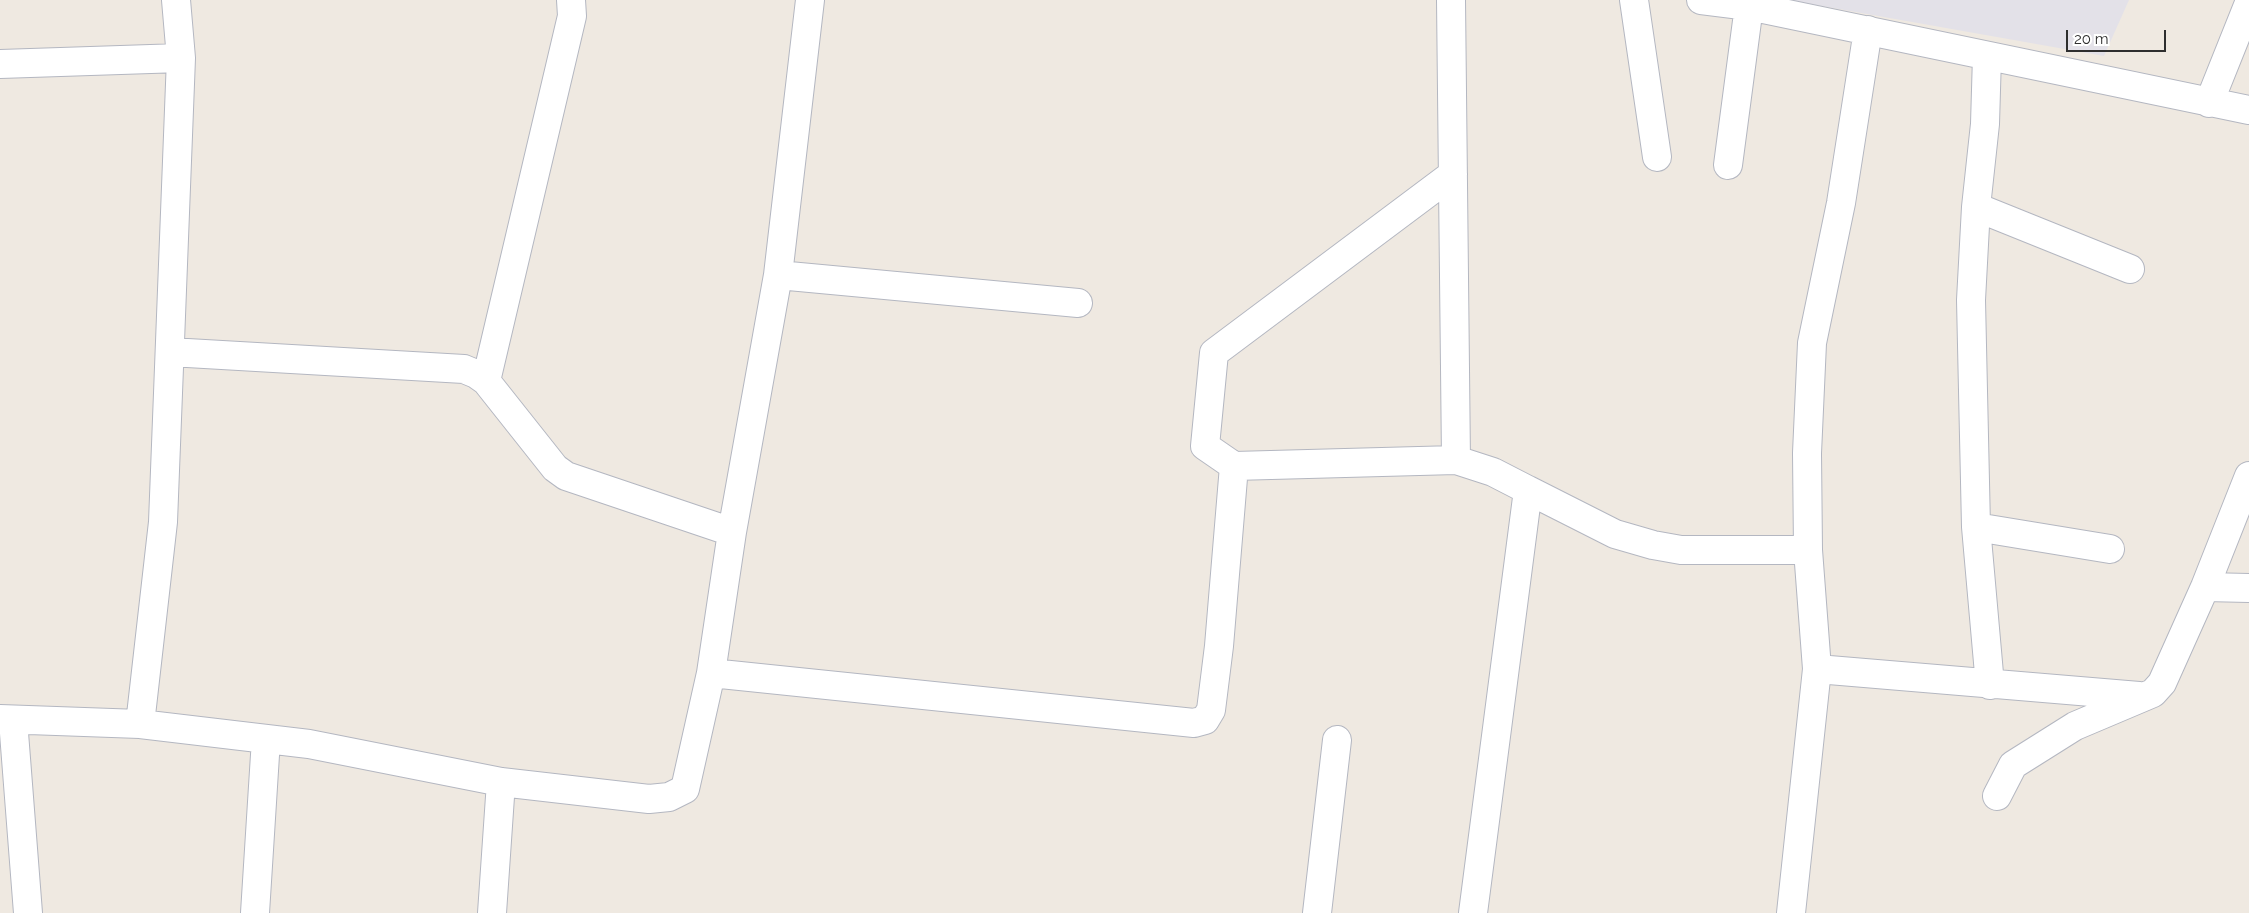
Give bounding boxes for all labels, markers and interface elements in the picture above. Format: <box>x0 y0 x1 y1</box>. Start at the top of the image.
scale bar <box>2069 20 2169 52</box>
text: 20 m <box>2074 30 2109 48</box>

